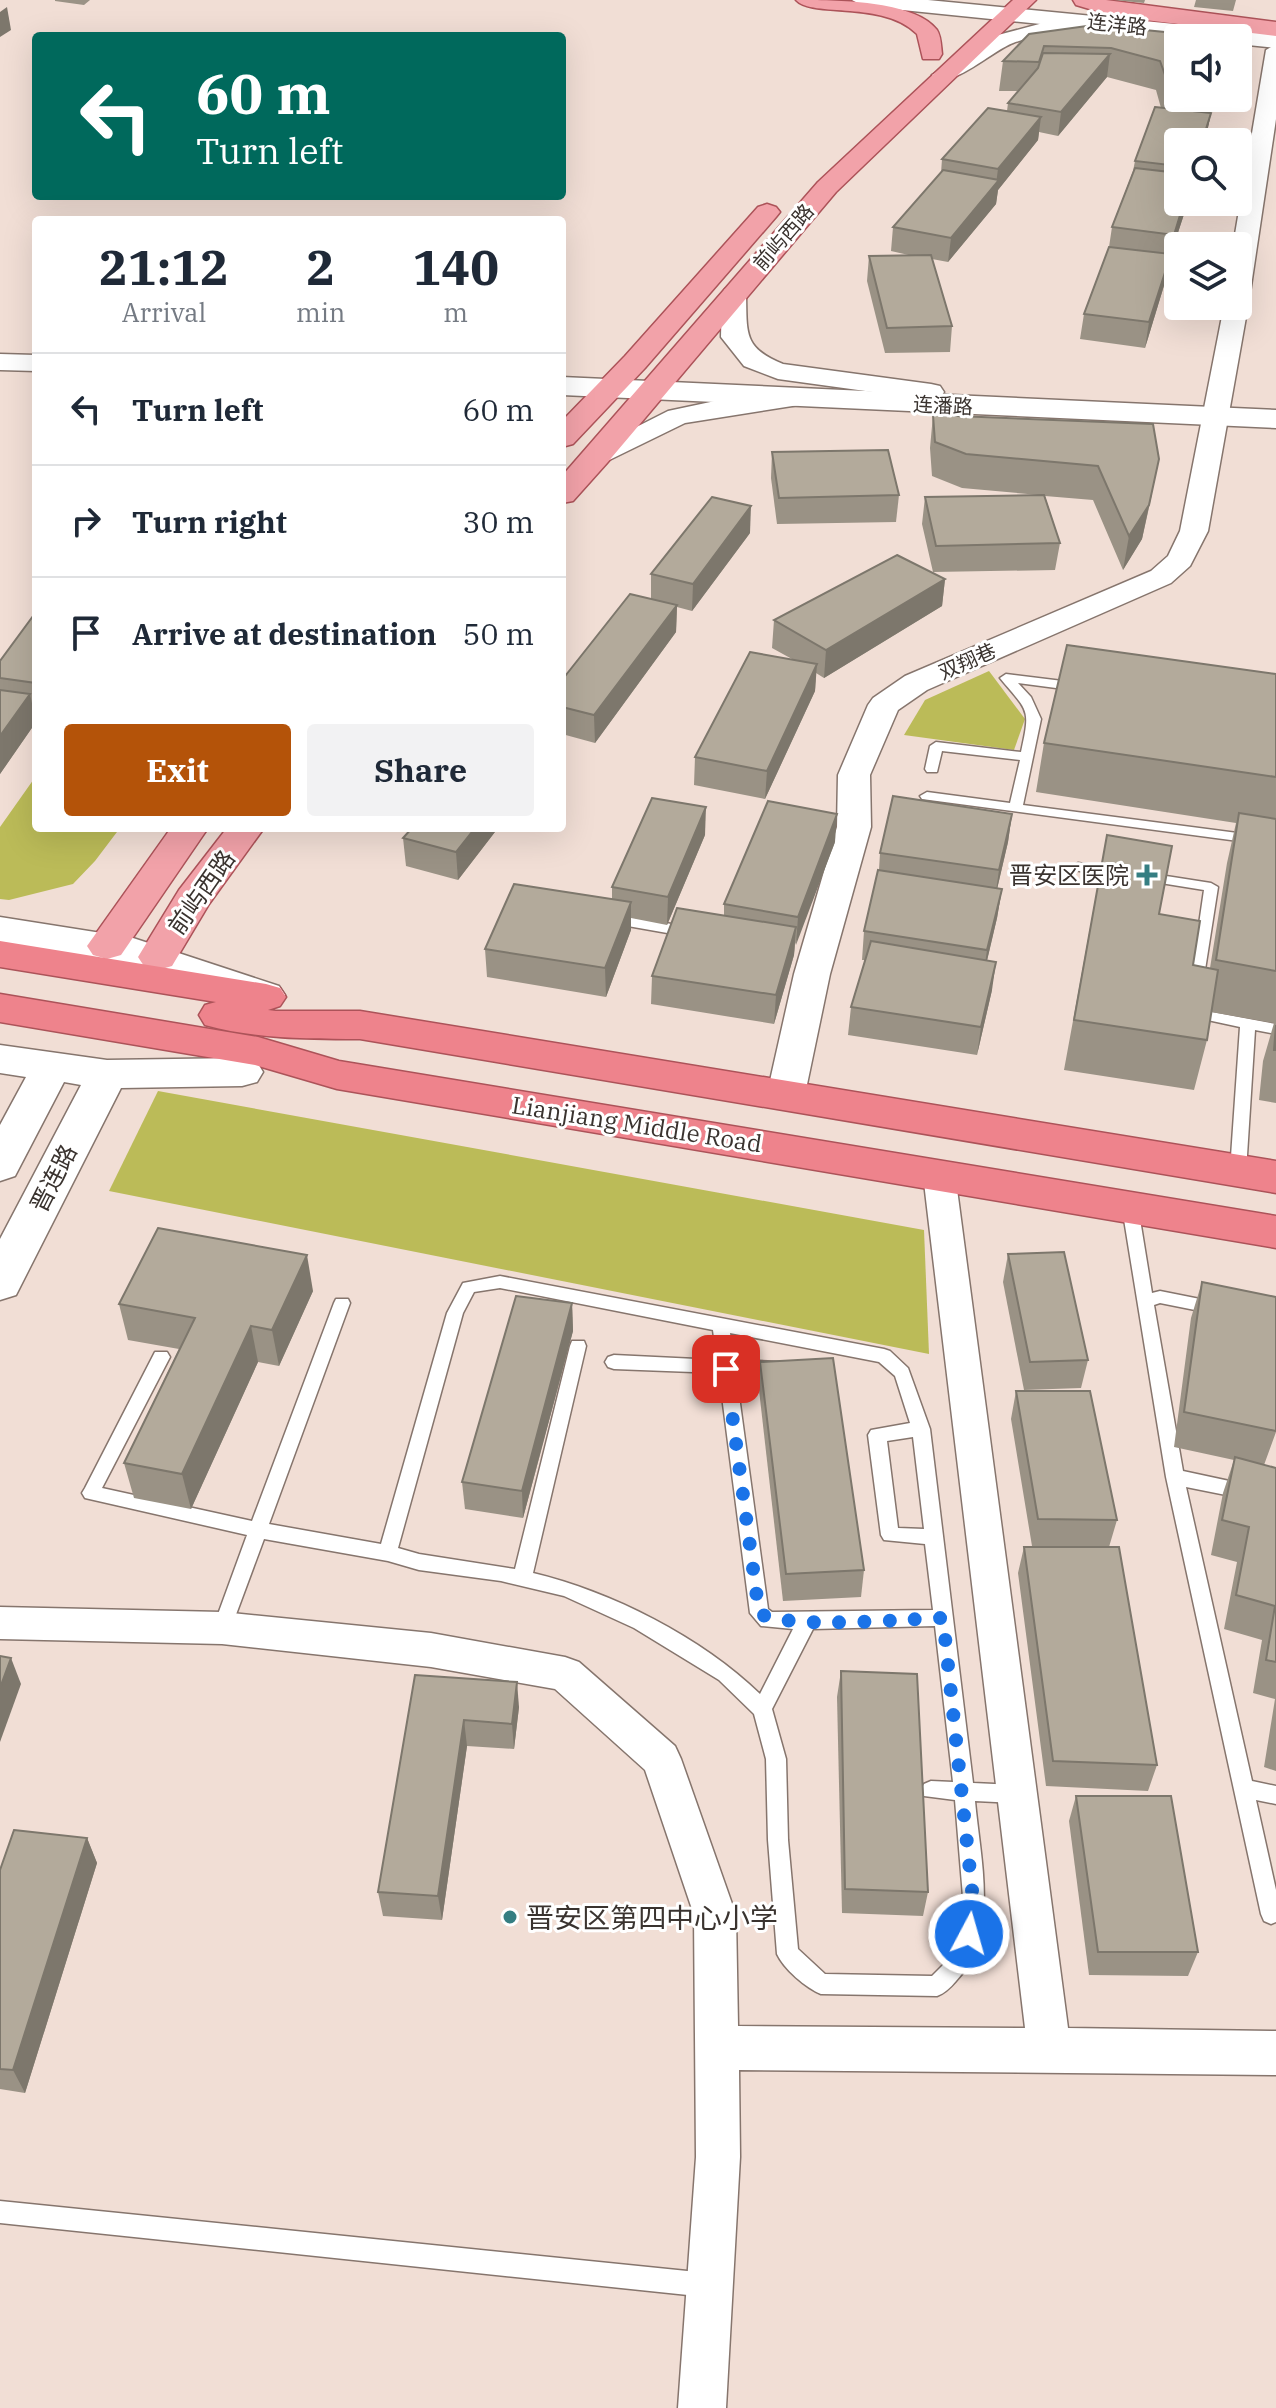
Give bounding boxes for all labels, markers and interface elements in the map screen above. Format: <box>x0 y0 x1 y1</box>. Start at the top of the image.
street label: 连洋路 <box>1086 7 1148 41</box>
map controls <box>1164 24 1252 320</box>
button: sound <box>1164 24 1252 112</box>
text: 60 m <box>196 57 331 129</box>
icon: left <box>64 64 168 168</box>
text: Turn left <box>196 127 343 174</box>
button: search <box>1164 128 1252 216</box>
street label: 前屿西路 <box>747 198 819 276</box>
button: layers <box>1164 232 1252 320</box>
text: 21:12 <box>99 236 229 298</box>
text: 2 <box>306 236 335 298</box>
text: 140 <box>413 236 499 298</box>
text: Arrival <box>122 295 206 329</box>
text: min <box>296 295 345 329</box>
text: m <box>443 295 468 329</box>
icon: left <box>64 387 108 431</box>
text: Turn left <box>132 390 264 429</box>
text: 60 m <box>462 390 534 429</box>
street label: 连潘路 <box>912 390 974 420</box>
icon: right <box>64 499 108 543</box>
text: Turn right <box>132 502 287 541</box>
text: 30 m <box>462 502 534 541</box>
icon: arrive <box>64 611 108 655</box>
text: Arrive at destination <box>132 614 437 653</box>
text: 50 m <box>462 614 534 653</box>
street label: 双翔巷 <box>934 636 1000 686</box>
button: Exit <box>64 724 291 816</box>
button: Share <box>307 724 534 816</box>
street label: 前屿西路 <box>160 844 242 940</box>
place label: 晋安区医院 <box>1009 859 1129 891</box>
marker: 晋安区医院 <box>1136 864 1158 886</box>
street label: Lianjiang Middle Road <box>510 1088 764 1160</box>
street label: 晋连路 <box>22 1139 84 1217</box>
pin <box>692 1335 760 1403</box>
icon: arrive <box>704 1347 748 1391</box>
position arrow <box>927 1892 1011 1976</box>
place label: 晋安区第四中心小学 <box>526 1899 778 1936</box>
marker: 晋安区第四中心小学 <box>501 1908 519 1926</box>

